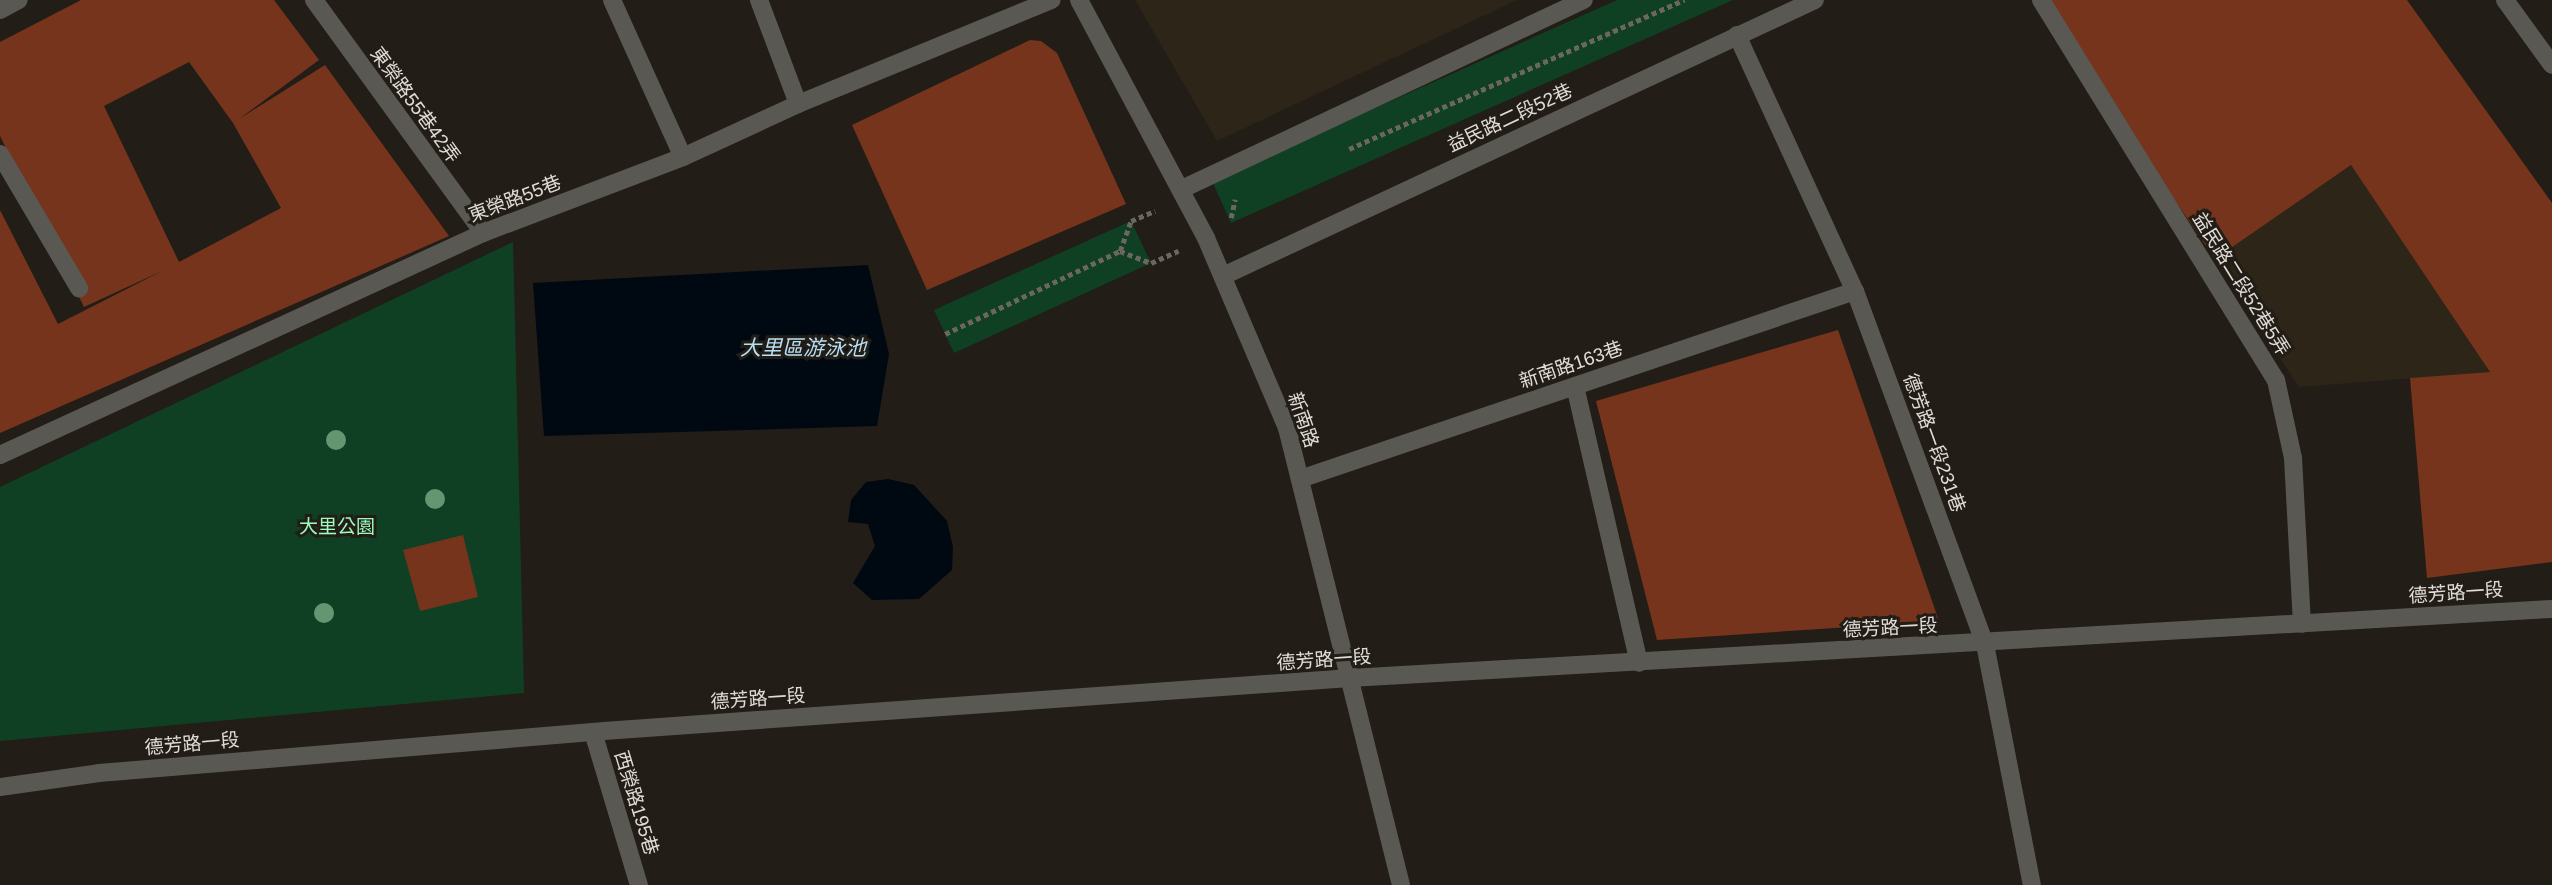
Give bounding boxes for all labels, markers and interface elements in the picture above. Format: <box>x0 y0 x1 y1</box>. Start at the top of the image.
street label: 東榮路55巷42弄 <box>365 43 465 167</box>
street label: 益民路二段52巷 <box>1444 79 1576 157</box>
street label: 東榮路55巷 <box>466 171 564 227</box>
street label: 益民路二段52巷5弄 <box>2188 208 2294 360</box>
water label: 大里區游泳池 <box>740 335 866 361</box>
street label: 新南路163巷 <box>1516 337 1626 393</box>
street label: 德芳路一段231巷 <box>1898 371 1970 515</box>
street label: 新南路 <box>1283 389 1323 451</box>
park label: 大里公園 <box>299 516 375 538</box>
street label: 德芳路一段 <box>2408 578 2504 608</box>
street label: 德芳路一段 <box>1842 614 1938 642</box>
street label: 德芳路一段 <box>1276 645 1372 675</box>
street label: 德芳路一段 <box>710 684 806 714</box>
street label: 德芳路一段 <box>144 729 240 759</box>
street label: 西榮路195巷 <box>609 748 663 858</box>

